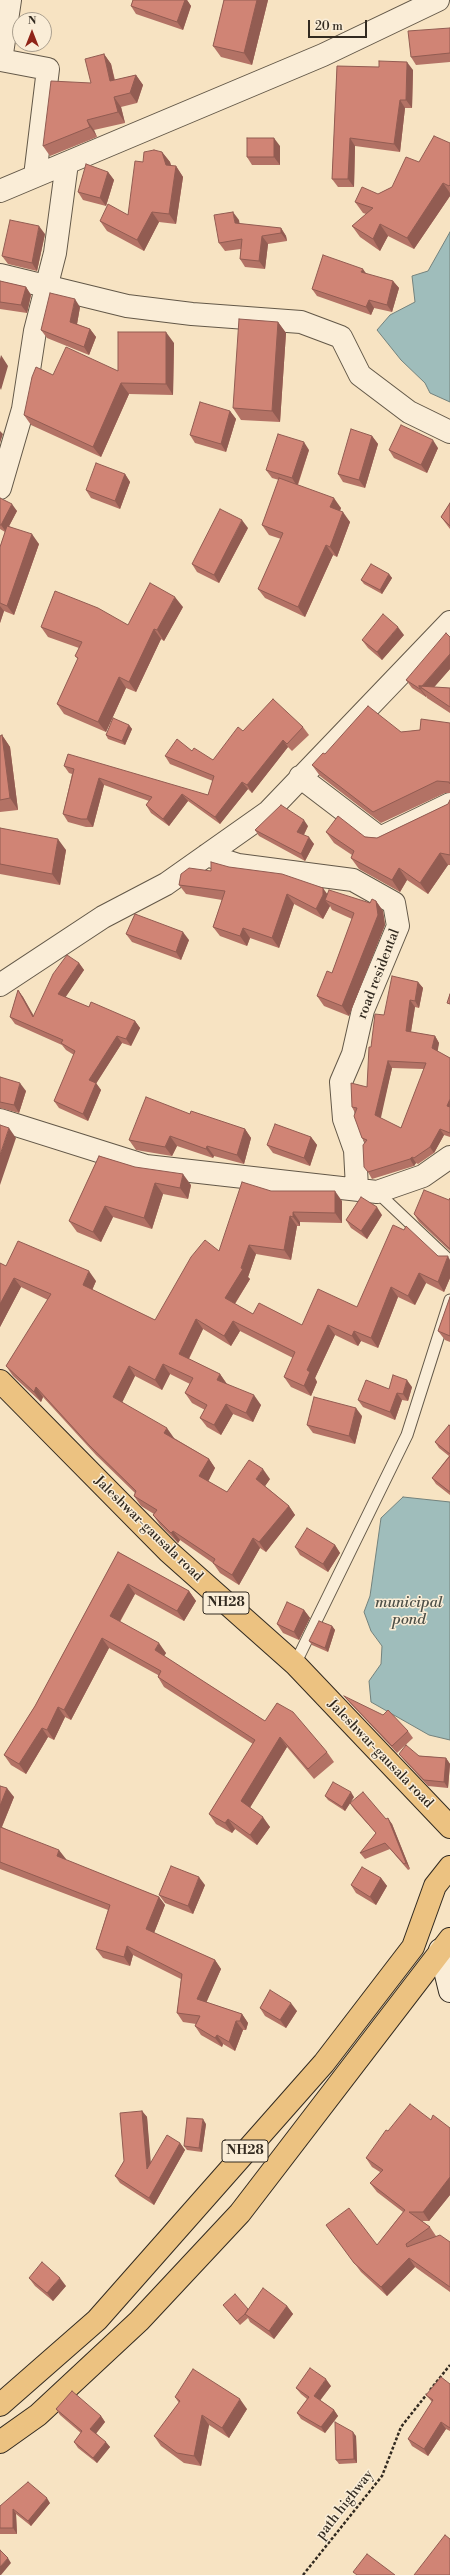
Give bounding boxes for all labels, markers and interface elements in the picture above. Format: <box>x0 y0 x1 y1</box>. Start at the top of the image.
north arrow <box>12 12 52 52</box>
scale bar <box>310 12 369 38</box>
text: N <box>28 14 36 28</box>
text: 20 m <box>315 19 343 34</box>
street label: road residental <box>354 927 404 1021</box>
street label: Jaleshwar-gausala road <box>90 1473 206 1585</box>
road number: NH28 <box>203 1592 249 1614</box>
water label: municipal pond <box>375 1594 443 1629</box>
street label: Jaleshwar-gausala road <box>324 1696 436 1812</box>
road number: NH28 <box>222 2140 268 2162</box>
street label: path highway <box>313 2467 377 2543</box>

